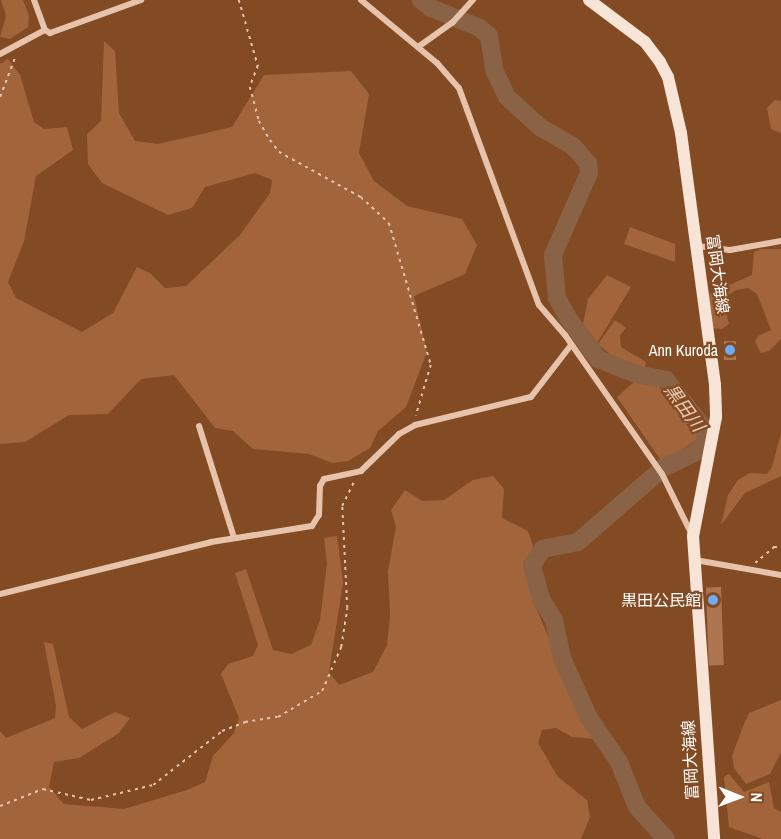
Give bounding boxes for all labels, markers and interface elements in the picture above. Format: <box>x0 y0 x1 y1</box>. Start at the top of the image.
street label: 富岡大海線 <box>703 233 733 315</box>
place label: Ann Kuroda <box>649 340 718 360</box>
marker: Ann Kuroda <box>723 343 737 357</box>
water label: 黒田川 <box>659 380 709 436</box>
place label: 黒田公民館 <box>621 590 701 610</box>
marker: 黒田公民館 <box>706 593 720 607</box>
street label: 富岡大海線 <box>678 720 702 800</box>
north arrow <box>709 767 769 827</box>
text: N <box>746 792 768 802</box>

